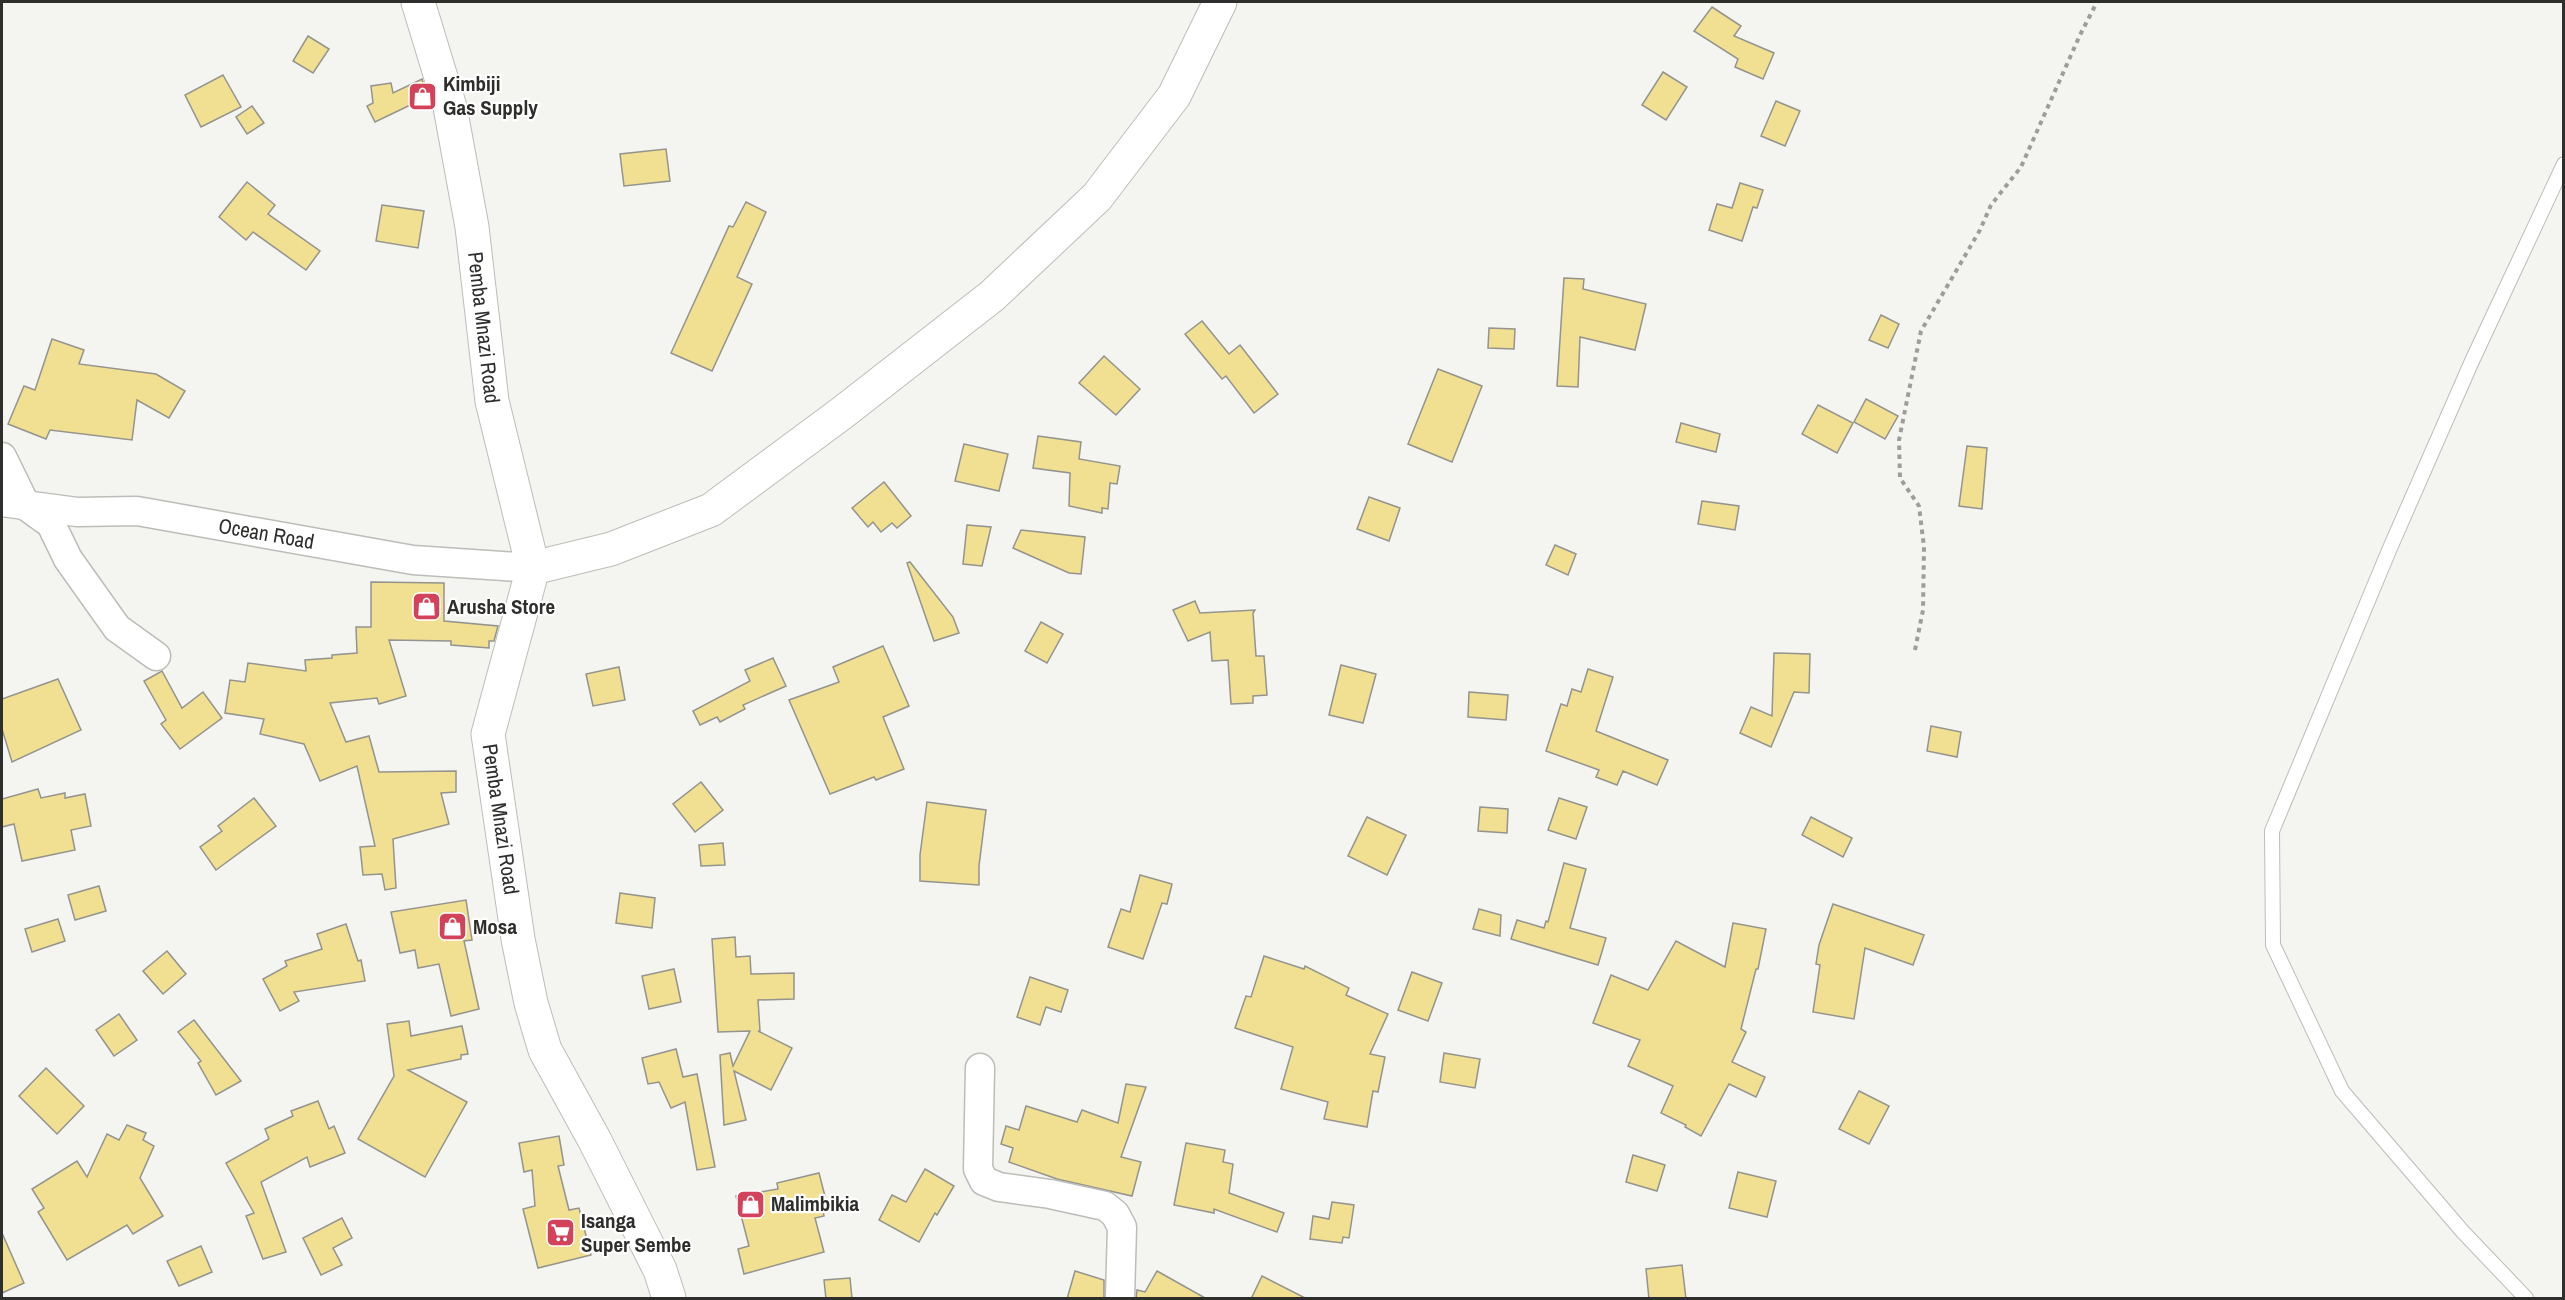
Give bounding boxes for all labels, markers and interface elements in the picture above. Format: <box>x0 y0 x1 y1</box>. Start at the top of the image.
place label: Kimbiji Gas Supply <box>443 69 538 122</box>
shop icon: Kimbiji Gas Supply <box>406 80 438 112</box>
street label: Pemba Mnazi Road <box>461 250 507 405</box>
street label: Ocean Road <box>216 511 317 556</box>
shop icon: Arusha Store <box>410 591 442 623</box>
place label: Arusha Store <box>447 592 555 621</box>
street label: Pemba Mnazi Road <box>476 742 526 897</box>
shop icon: Mosa <box>436 911 468 943</box>
place label: Mosa <box>473 912 517 941</box>
shop icon: Malimbikia <box>734 1188 766 1220</box>
place label: Malimbikia <box>771 1189 859 1218</box>
place label: Isanga Super Sembe <box>581 1206 691 1259</box>
supermarket icon: Isanga Super Sembe <box>544 1217 576 1249</box>

